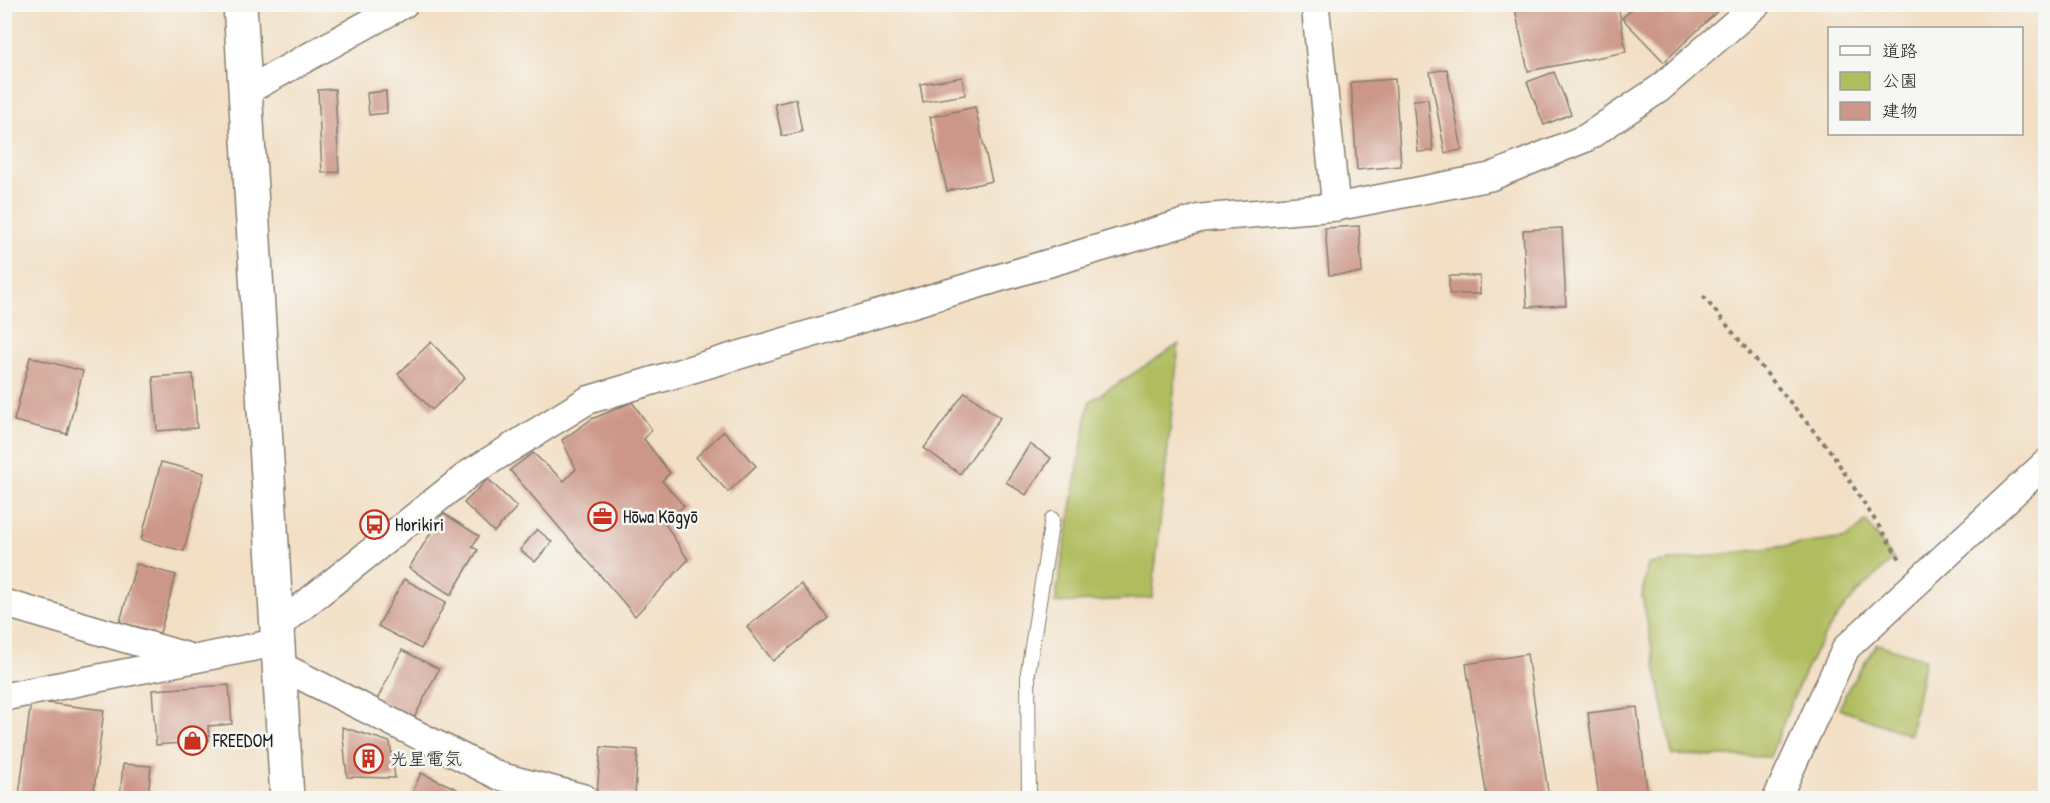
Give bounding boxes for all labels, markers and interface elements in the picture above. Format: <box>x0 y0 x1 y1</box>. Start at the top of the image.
legend <box>1828 27 2023 135</box>
text: 道路 <box>1882 38 1918 63</box>
text: 公園 <box>1882 68 1918 93</box>
text: 建物 <box>1882 98 1918 123</box>
office icon: Hōwa Kōgyō <box>586 501 618 533</box>
place label: Hōwa Kōgyō <box>623 504 698 529</box>
bus stop icon: Horikiri <box>358 509 390 541</box>
place label: Horikiri <box>395 512 444 537</box>
shop icon: FREEDOM <box>176 725 208 757</box>
place label: FREEDOM <box>212 728 273 753</box>
building icon: 光星電気 <box>353 743 385 775</box>
place label: 光星電気 <box>390 746 462 771</box>

